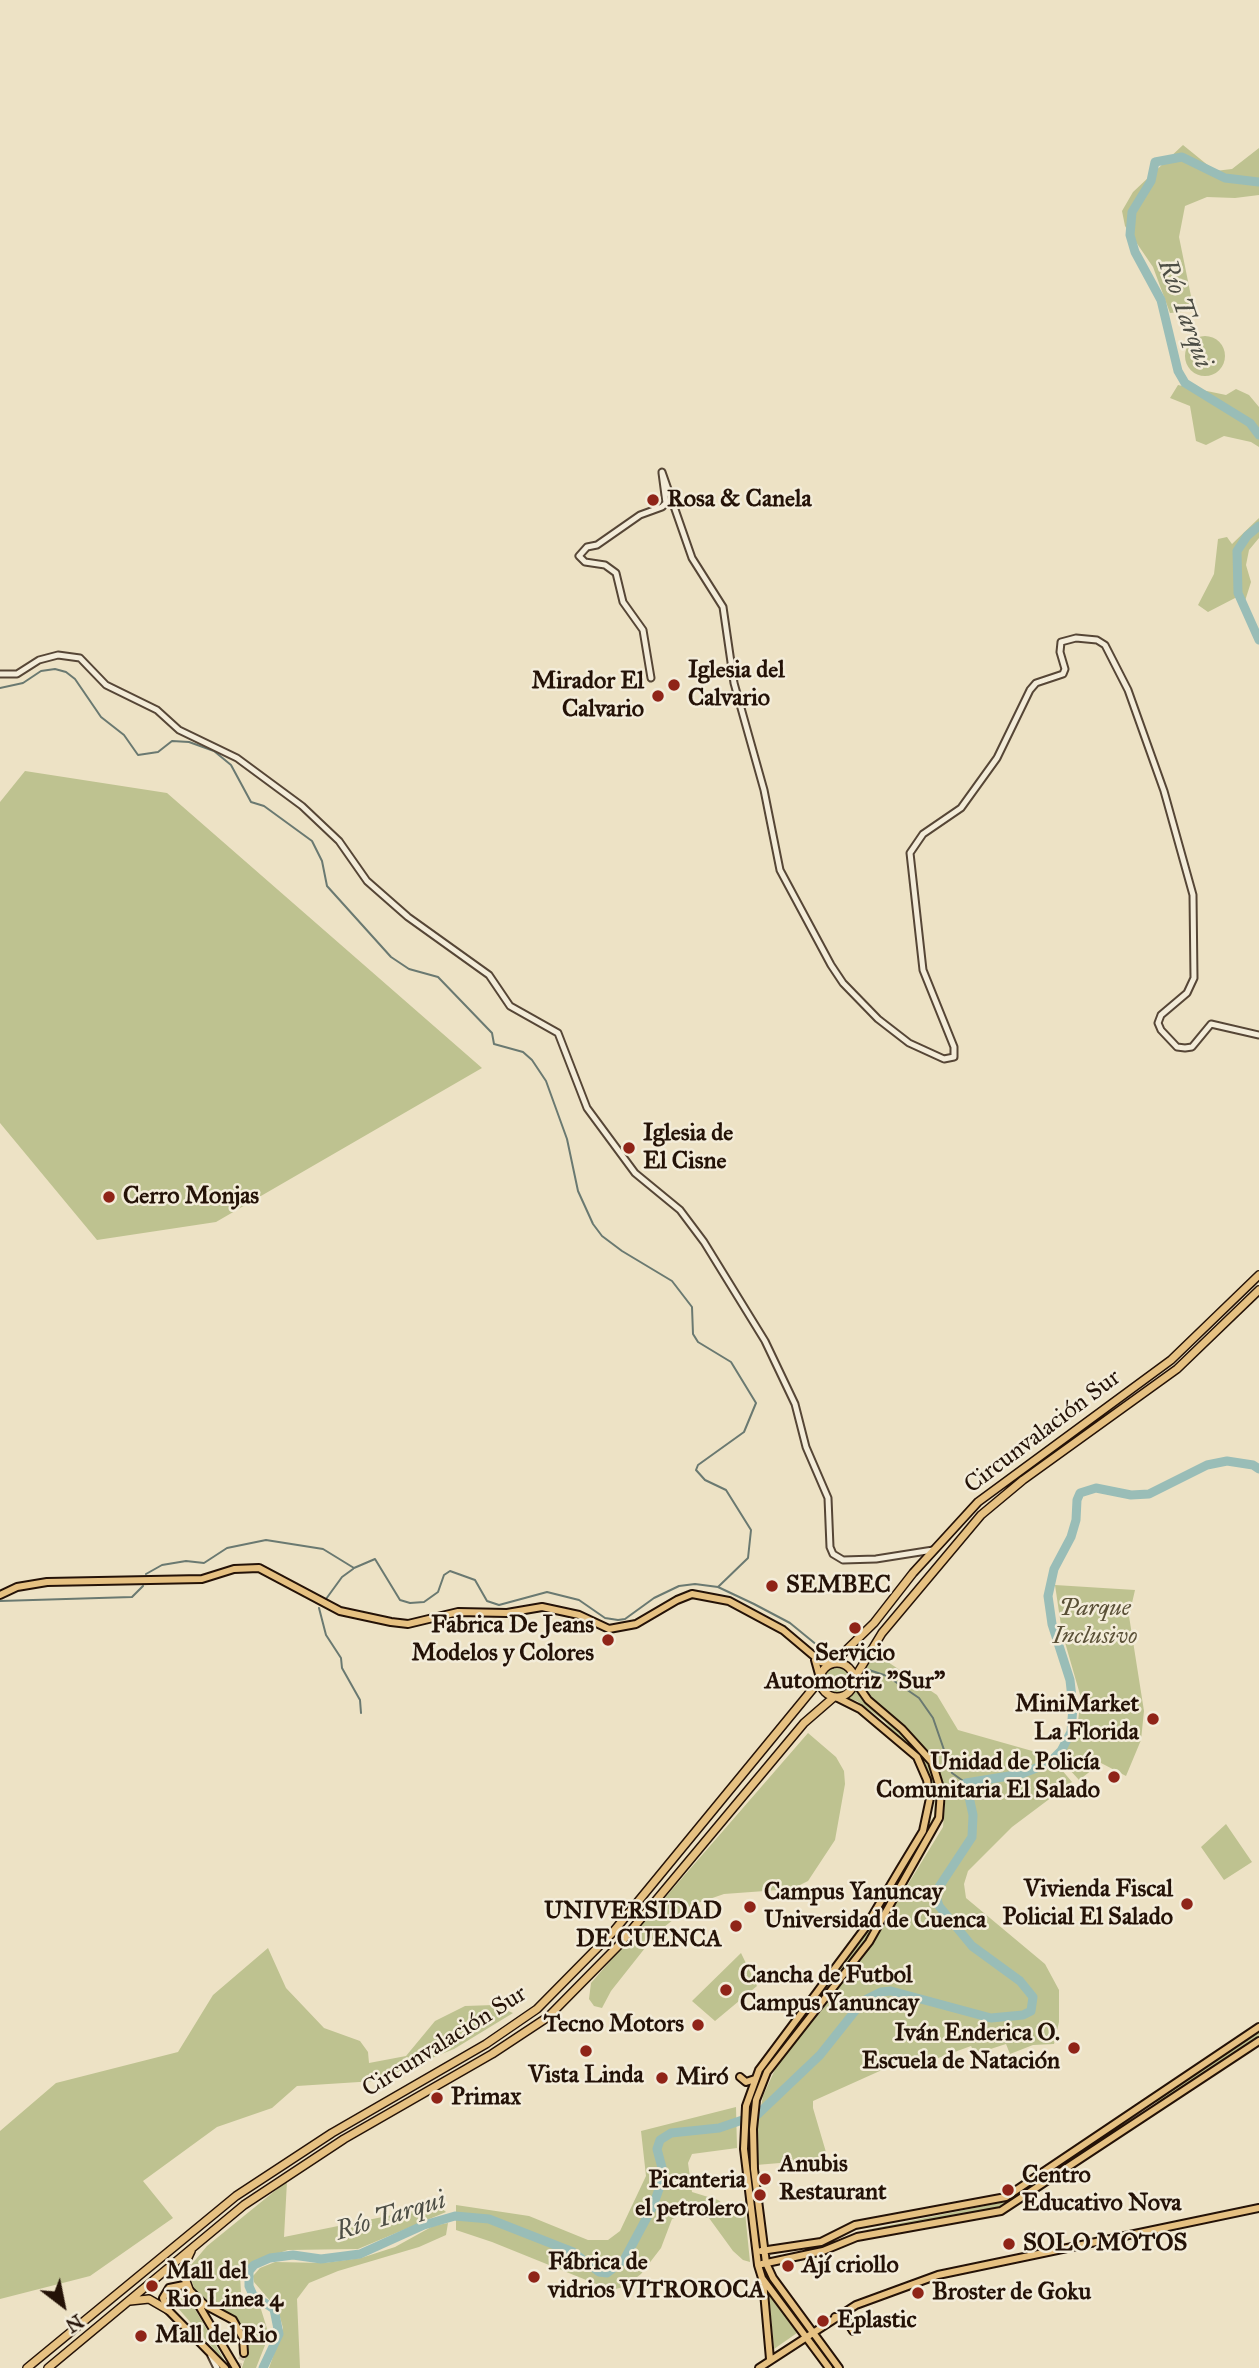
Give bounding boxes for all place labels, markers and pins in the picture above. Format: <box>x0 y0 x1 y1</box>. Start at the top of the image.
place label: Rosa & Canela <box>667 486 812 514</box>
marker: Rosa & Canela <box>645 492 661 508</box>
place label: Iglesia del Calvario <box>688 657 785 713</box>
place label: Mirador El Calvario <box>531 668 644 724</box>
marker: Iglesia del Calvario <box>666 677 682 693</box>
marker: Mirador El Calvario <box>650 688 666 704</box>
place label: Iglesia de El Cisne <box>643 1120 733 1176</box>
marker: Iglesia de El Cisne <box>621 1140 637 1156</box>
place label: Cerro Monjas <box>123 1183 259 1211</box>
marker: Cerro Monjas <box>101 1189 117 1205</box>
place label: SEMBEC <box>786 1572 891 1600</box>
marker: SEMBEC <box>764 1578 780 1594</box>
place label: Fabrica De Jeans Modelos y Colores <box>412 1612 594 1668</box>
marker: Servicio Automotriz "Sur" <box>847 1620 863 1636</box>
marker: Fabrica De Jeans Modelos y Colores <box>600 1632 616 1648</box>
place label: Servicio Automotriz "Sur" <box>765 1640 945 1696</box>
place label: MiniMarket La Florida <box>1015 1691 1139 1747</box>
marker: MiniMarket La Florida <box>1145 1711 1161 1727</box>
place label: Unidad de Policía Comunitaria El Salado <box>876 1749 1100 1805</box>
marker: Unidad de Policía Comunitaria El Salado <box>1106 1769 1122 1785</box>
place label: Vivienda Fiscal Policial El Salado <box>1002 1876 1173 1932</box>
place label: Campus Yanuncay Universidad de Cuenca <box>764 1879 986 1935</box>
marker: Vivienda Fiscal Policial El Salado <box>1179 1896 1195 1912</box>
place label: UNIVERSIDAD DE CUENCA <box>544 1898 722 1954</box>
marker: Campus Yanuncay Universidad de Cuenca <box>742 1899 758 1915</box>
marker: UNIVERSIDAD DE CUENCA <box>728 1918 744 1934</box>
place label: Cancha de Futbol Campus Yanuncay <box>740 1962 919 2018</box>
marker: Cancha de Futbol Campus Yanuncay <box>718 1982 734 1998</box>
place label: Tecno Motors <box>544 2011 684 2039</box>
marker: Tecno Motors <box>690 2017 706 2033</box>
place label: Iván Enderica O. Escuela de Natación <box>862 2020 1060 2076</box>
marker: Iván Enderica O. Escuela de Natación <box>1066 2040 1082 2056</box>
marker: Vista Linda <box>578 2043 594 2059</box>
place label: Vista Linda <box>528 2062 644 2090</box>
place label: Miró <box>676 2064 728 2092</box>
marker: Miró <box>654 2070 670 2086</box>
place label: Primax <box>451 2084 521 2112</box>
marker: Primax <box>429 2090 445 2106</box>
place label: Anubis Restaurant <box>779 2151 886 2207</box>
place label: Centro Educativo Nova <box>1022 2162 1182 2218</box>
place label: Picanteria el petrolero <box>635 2167 746 2223</box>
marker: Anubis Restaurant <box>757 2171 773 2187</box>
marker: Centro Educativo Nova <box>1000 2182 1016 2198</box>
marker: Picanteria el petrolero <box>752 2187 768 2203</box>
place label: SOLO MOTOS <box>1023 2230 1187 2258</box>
marker: SOLO MOTOS <box>1001 2236 1017 2252</box>
place label: Fábrica de vidrios VITROROCA <box>548 2249 765 2305</box>
place label: Ají criollo <box>802 2252 899 2280</box>
place label: Mall del Rio Linea 4 <box>166 2258 283 2314</box>
marker: Ají criollo <box>780 2258 796 2274</box>
marker: Fábrica de vidrios VITROROCA <box>526 2269 542 2285</box>
marker: Mall del Rio Linea 4 <box>144 2278 160 2294</box>
place label: Broster de Goku <box>932 2279 1091 2307</box>
marker: Broster de Goku <box>910 2285 926 2301</box>
place label: Eplastic <box>837 2307 917 2335</box>
marker: Eplastic <box>815 2313 831 2329</box>
place label: Mall del Rio <box>155 2322 277 2350</box>
marker: Mall del Rio <box>133 2328 149 2344</box>

